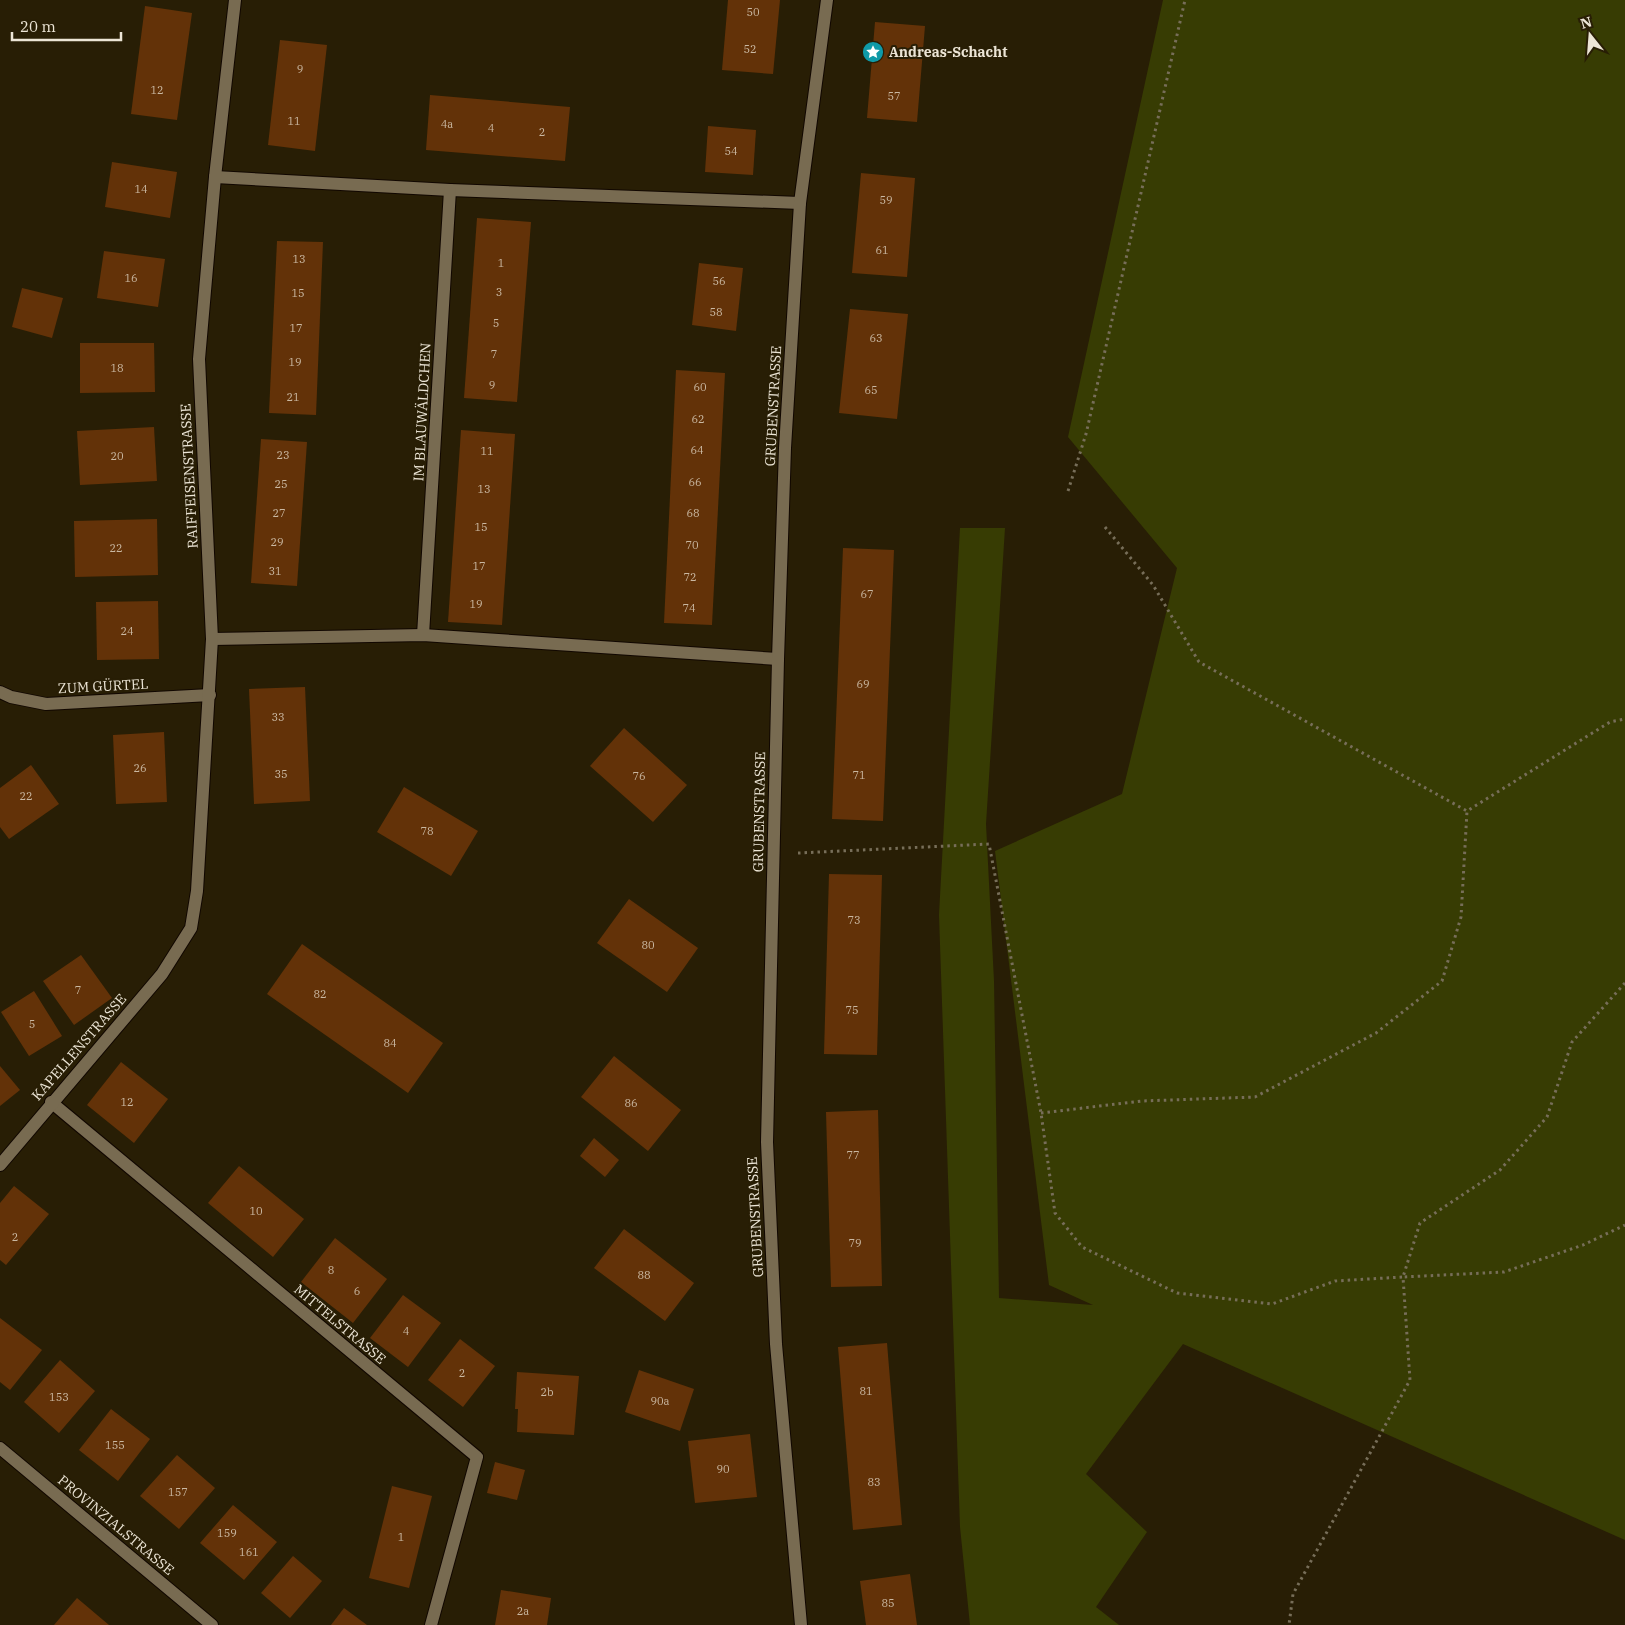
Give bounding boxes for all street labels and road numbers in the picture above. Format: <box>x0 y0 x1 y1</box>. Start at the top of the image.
street label: IM BLAUWÄLDCHEN <box>409 342 435 482</box>
street label: GRUBENSTRASSE <box>761 345 785 467</box>
street label: RAIFFEISENSTRASSE <box>176 403 202 549</box>
street label: ZUM GÜRTEL <box>57 675 149 697</box>
street label: GRUBENSTRASSE <box>749 752 769 872</box>
street label: KAPELLENSTRASSE <box>28 990 130 1104</box>
street label: GRUBENSTRASSE <box>743 1156 767 1278</box>
street label: MITTELSTRASSE <box>290 1280 390 1368</box>
street label: PROVINZIALSTRASSE <box>54 1471 178 1579</box>

